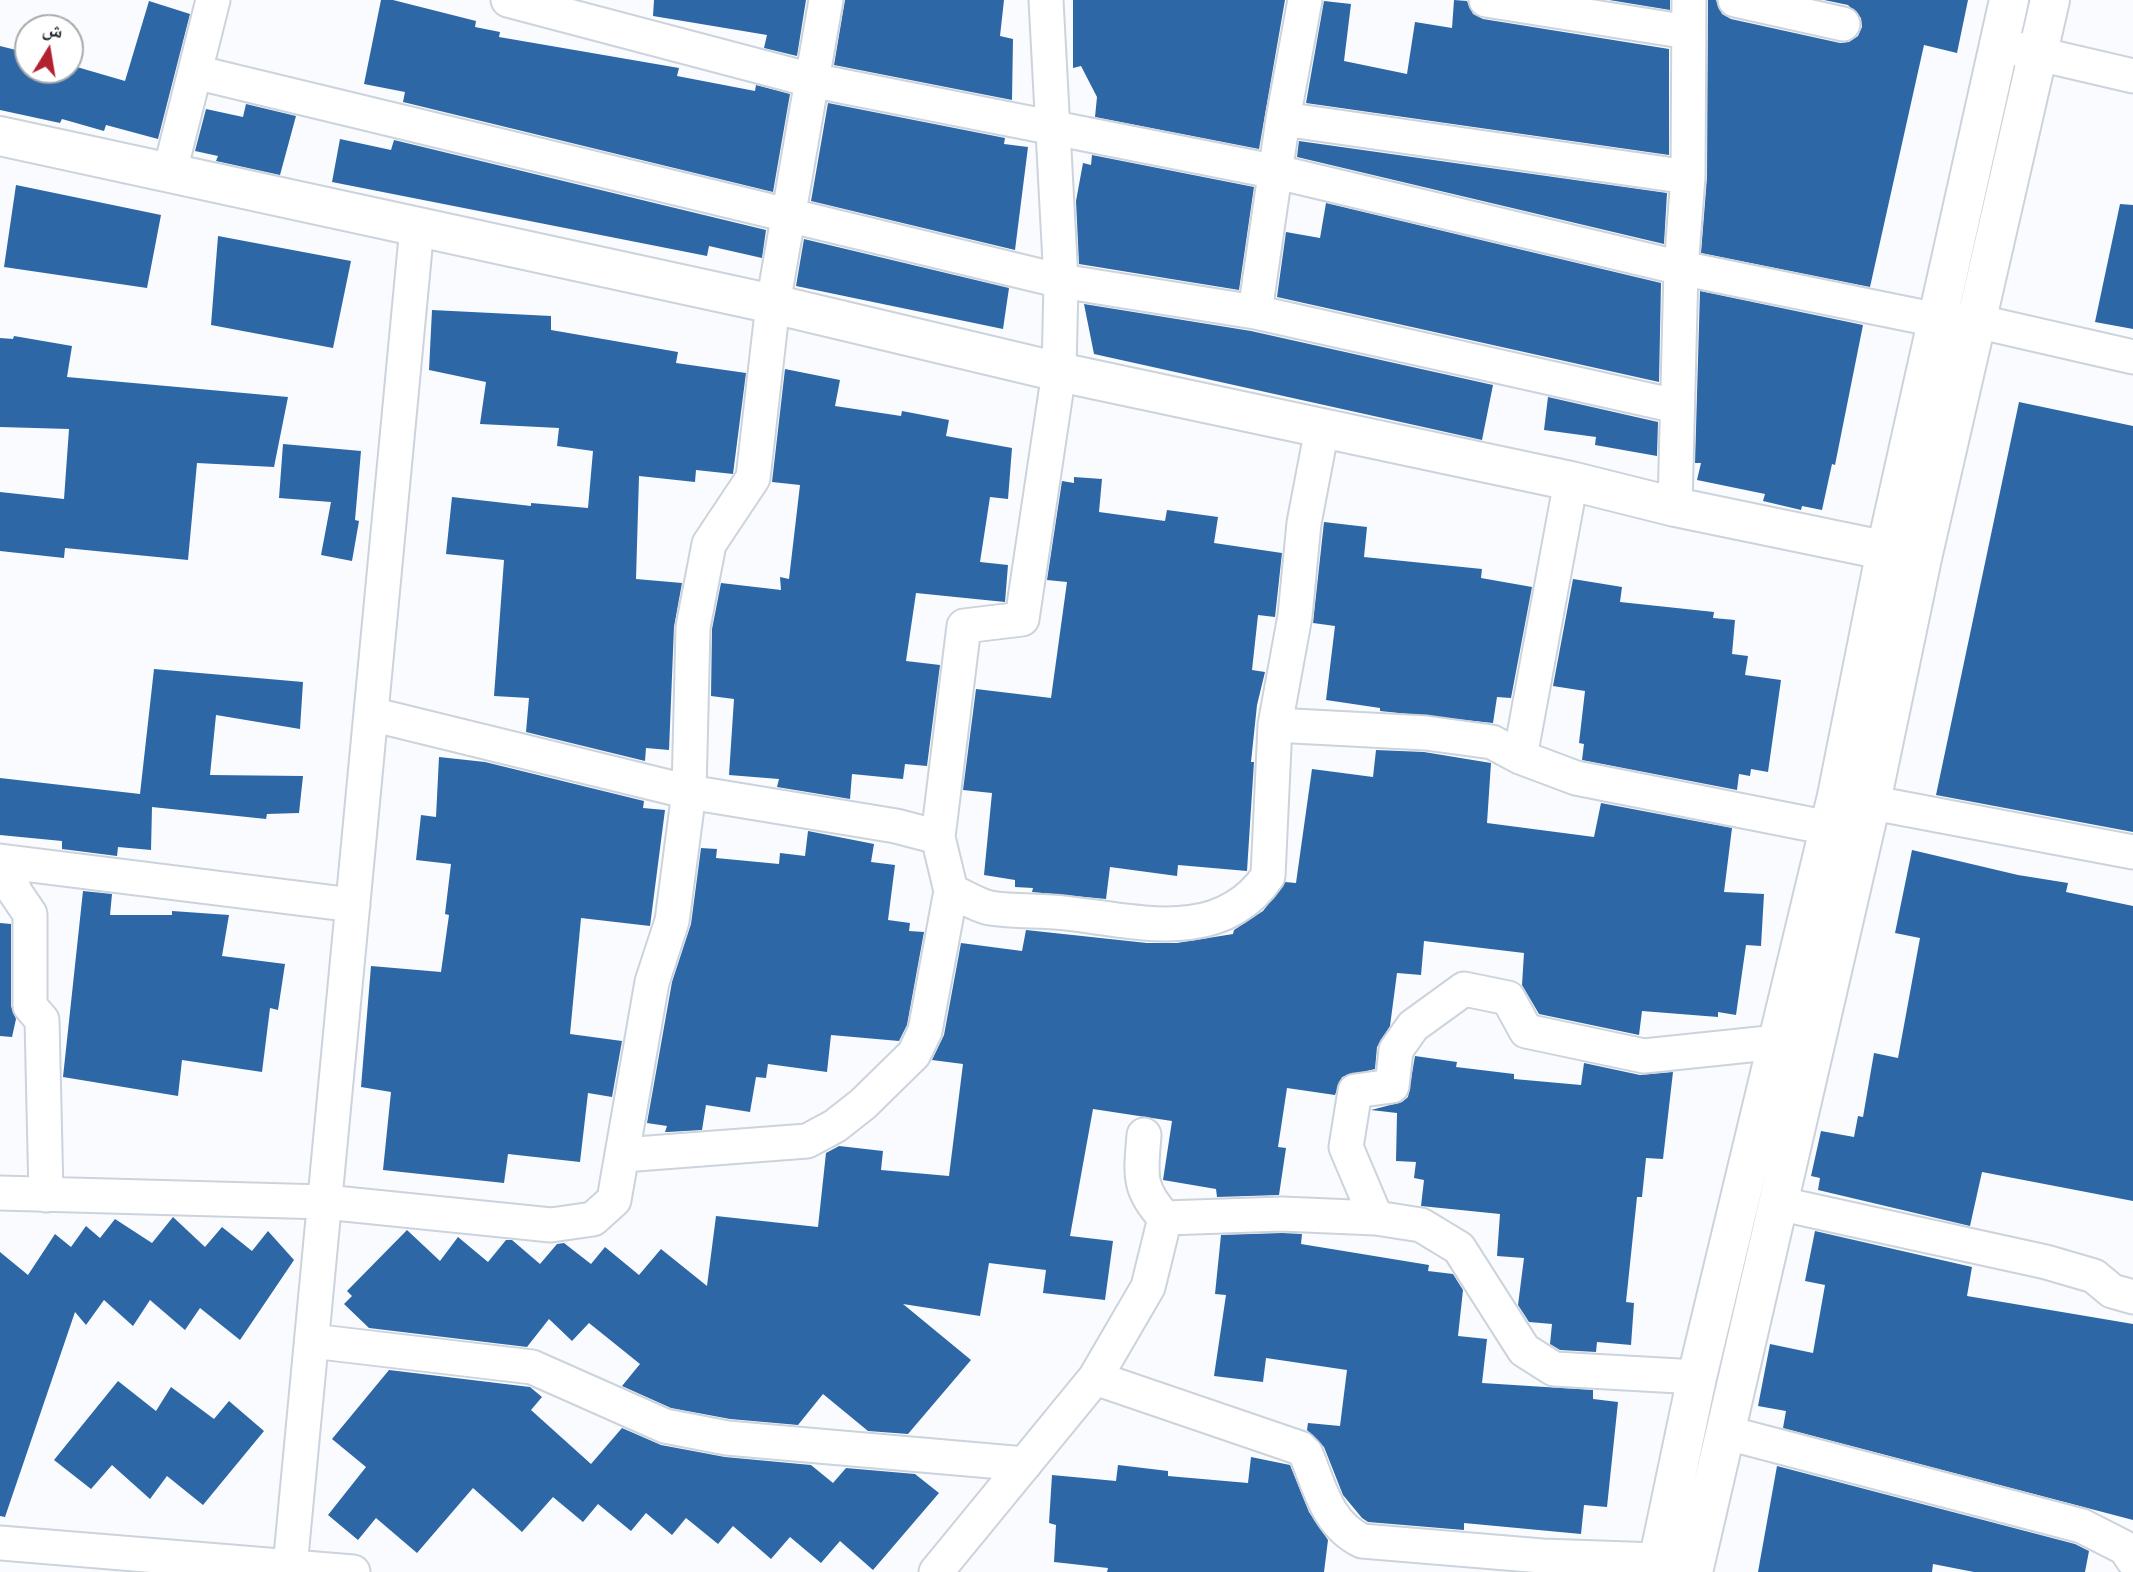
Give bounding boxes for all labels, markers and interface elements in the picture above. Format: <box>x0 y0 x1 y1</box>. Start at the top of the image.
north arrow <box>14 14 84 84</box>
text: ش <box>41 17 65 43</box>

